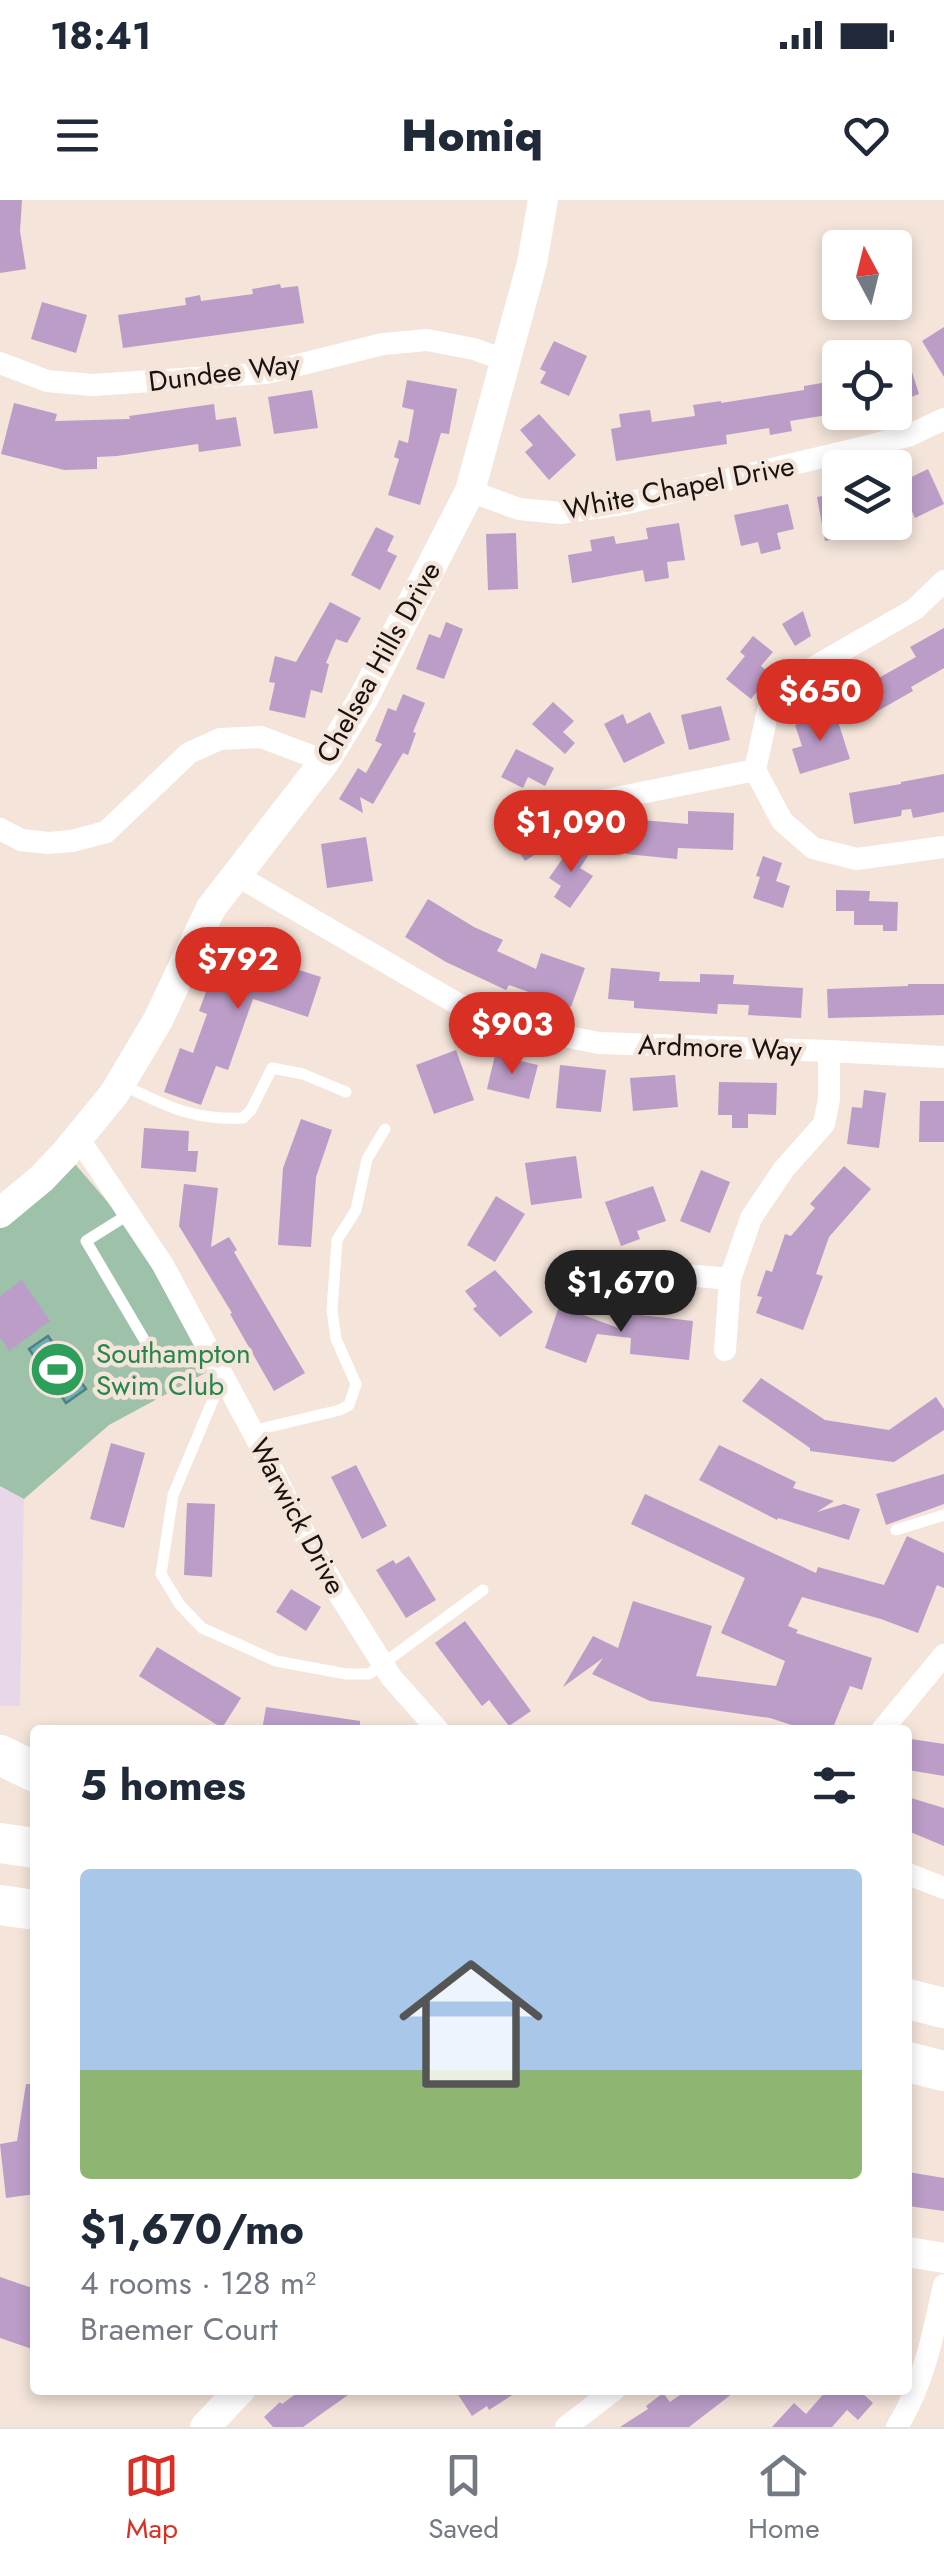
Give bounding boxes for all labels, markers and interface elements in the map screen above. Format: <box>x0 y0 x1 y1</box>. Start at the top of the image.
text: 18:41 <box>50 8 151 63</box>
text: Homiq <box>401 103 543 168</box>
icon: menu <box>50 108 105 163</box>
icon: heart <box>839 108 894 163</box>
north arrow <box>822 230 912 320</box>
map controls <box>822 230 912 540</box>
button: locate <box>822 340 912 430</box>
street label: Dundee Way <box>146 343 303 402</box>
street label: White Chapel Drive <box>560 445 798 530</box>
button: layers <box>822 450 912 540</box>
street label: Chelsea Hills Drive <box>306 554 451 770</box>
pin: $650 <box>761 659 879 744</box>
text: $650 <box>778 668 862 714</box>
pin: $1,090 <box>490 790 652 875</box>
text: $1,090 <box>516 799 626 845</box>
pin: $792 <box>179 927 297 1012</box>
text: $792 <box>197 936 279 982</box>
pin: $903 <box>453 992 571 1077</box>
text: $903 <box>471 1001 553 1047</box>
street label: Ardmore Way <box>637 1024 803 1071</box>
pin: $1,670 <box>540 1250 702 1335</box>
text: $1,670 <box>567 1259 675 1305</box>
place label: Southampton Swim Club <box>96 1333 251 1406</box>
sports icon: Southampton Swim Club <box>27 1339 87 1399</box>
street label: Warwick Drive <box>239 1431 356 1602</box>
text: 5 homes <box>80 1755 246 1816</box>
icon: filters <box>807 1758 862 1813</box>
icon: home <box>381 1934 561 2114</box>
text: $1,670/mo <box>80 2199 304 2260</box>
text: 4 rooms · 128 m² <box>80 2260 316 2306</box>
text: Braemer Court <box>80 2306 278 2352</box>
tab: Map <box>124 2448 179 2549</box>
tab: Saved <box>428 2448 499 2549</box>
tab: Home <box>748 2448 820 2549</box>

